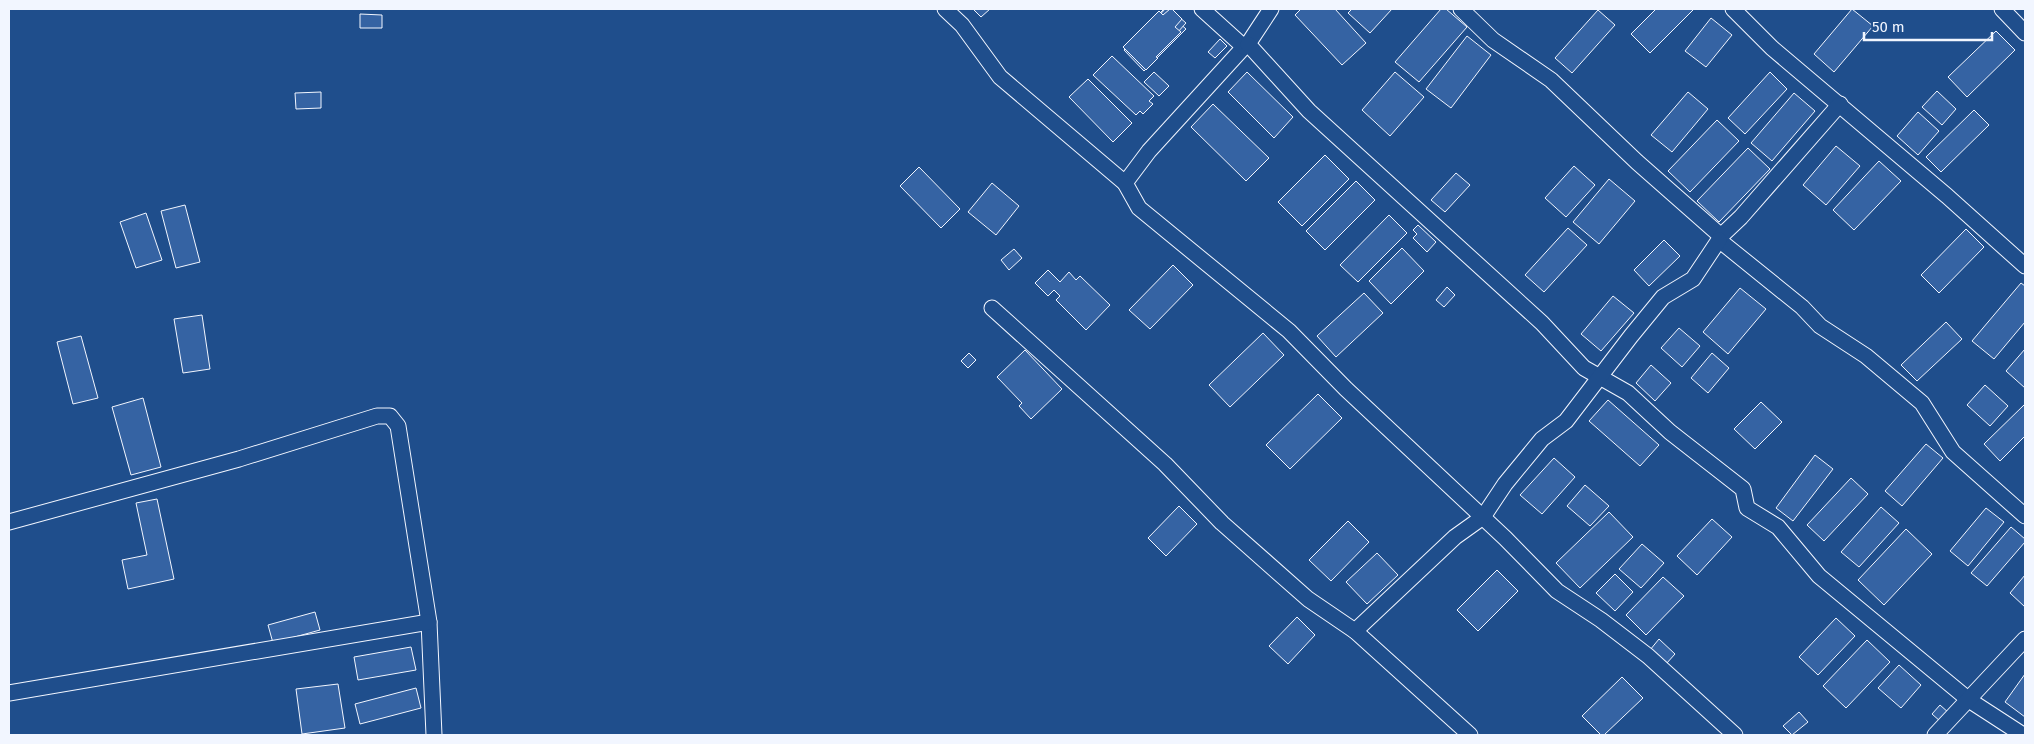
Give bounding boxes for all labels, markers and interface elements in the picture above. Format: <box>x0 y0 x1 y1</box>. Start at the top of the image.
scale bar <box>1864 10 1992 42</box>
text: 50 m <box>1872 18 1905 36</box>

